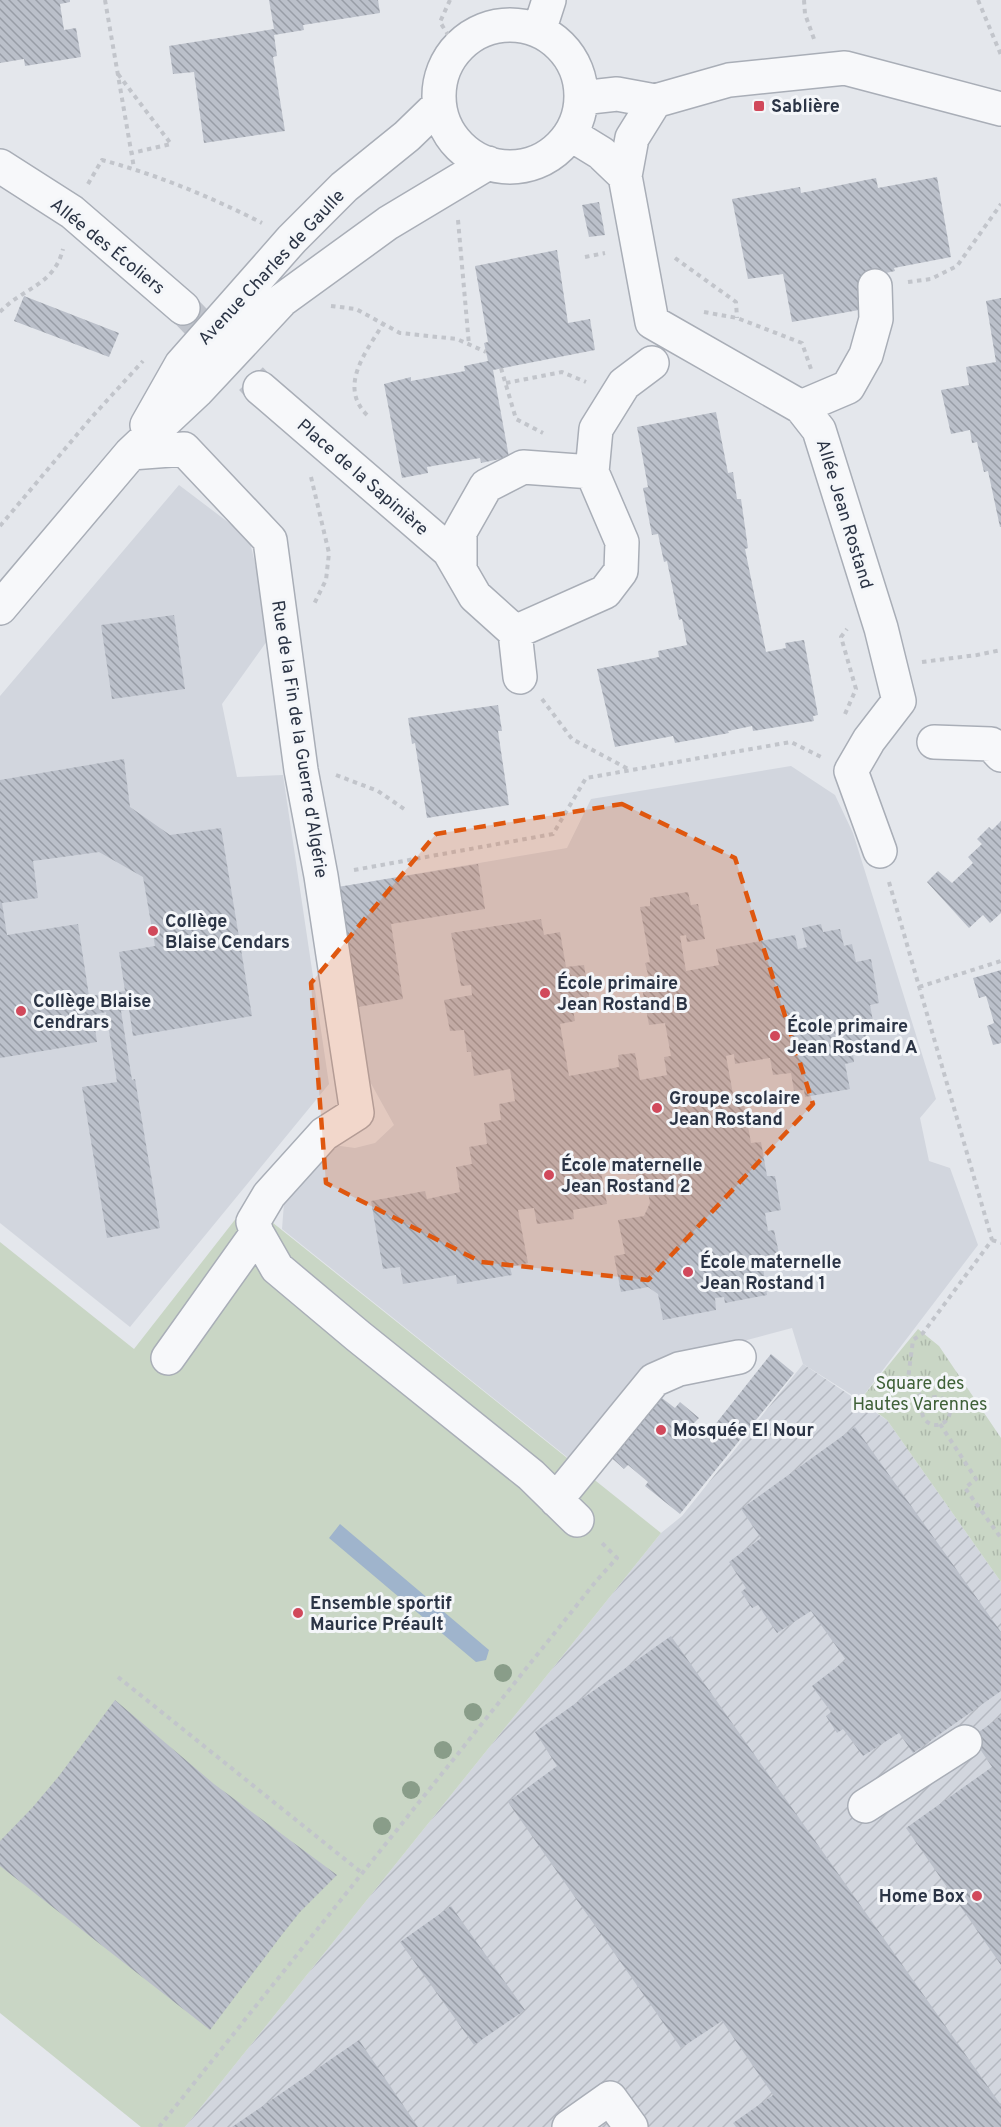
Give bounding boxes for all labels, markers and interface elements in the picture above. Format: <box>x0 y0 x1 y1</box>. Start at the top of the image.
place label: Sablière <box>771 96 840 119</box>
marker: Sablière <box>752 99 766 113</box>
street label: Avenue Charles de Gaulle <box>194 185 350 351</box>
street label: Allée des Écoliers <box>45 192 170 301</box>
street label: Place de la Sapinière <box>291 415 433 542</box>
street label: Allée Jean Rostand <box>810 437 877 592</box>
street label: Rue de la Fin de la Guerre d'Algérie <box>265 599 332 880</box>
place label: Collège Blaise Cendars <box>165 911 290 955</box>
marker: Collège Blaise Cendars <box>146 924 160 938</box>
place label: École primaire Jean Rostand B <box>557 971 688 1017</box>
marker: École primaire Jean Rostand B <box>538 986 552 1000</box>
place label: Collège Blaise Cendrars <box>33 991 151 1035</box>
marker: Collège Blaise Cendrars <box>14 1004 28 1018</box>
place label: École primaire Jean Rostand A <box>787 1014 918 1060</box>
marker: École primaire Jean Rostand A <box>768 1029 782 1043</box>
place label: Groupe scolaire Jean Rostand <box>669 1088 800 1132</box>
marker: Groupe scolaire Jean Rostand <box>650 1101 664 1115</box>
place label: École maternelle Jean Rostand 2 <box>561 1153 702 1199</box>
marker: École maternelle Jean Rostand 2 <box>542 1168 556 1182</box>
place label: École maternelle Jean Rostand 1 <box>700 1250 841 1296</box>
marker: École maternelle Jean Rostand 1 <box>681 1265 695 1279</box>
park label: Square des Hautes Varennes <box>852 1373 988 1417</box>
place label: Mosquée El Nour <box>673 1420 814 1443</box>
marker: Mosquée El Nour <box>654 1423 668 1437</box>
place label: Ensemble sportif Maurice Préault <box>310 1593 452 1637</box>
marker: Ensemble sportif Maurice Préault <box>291 1606 305 1620</box>
place label: Home Box <box>879 1886 965 1909</box>
marker: Home Box <box>970 1889 984 1903</box>

